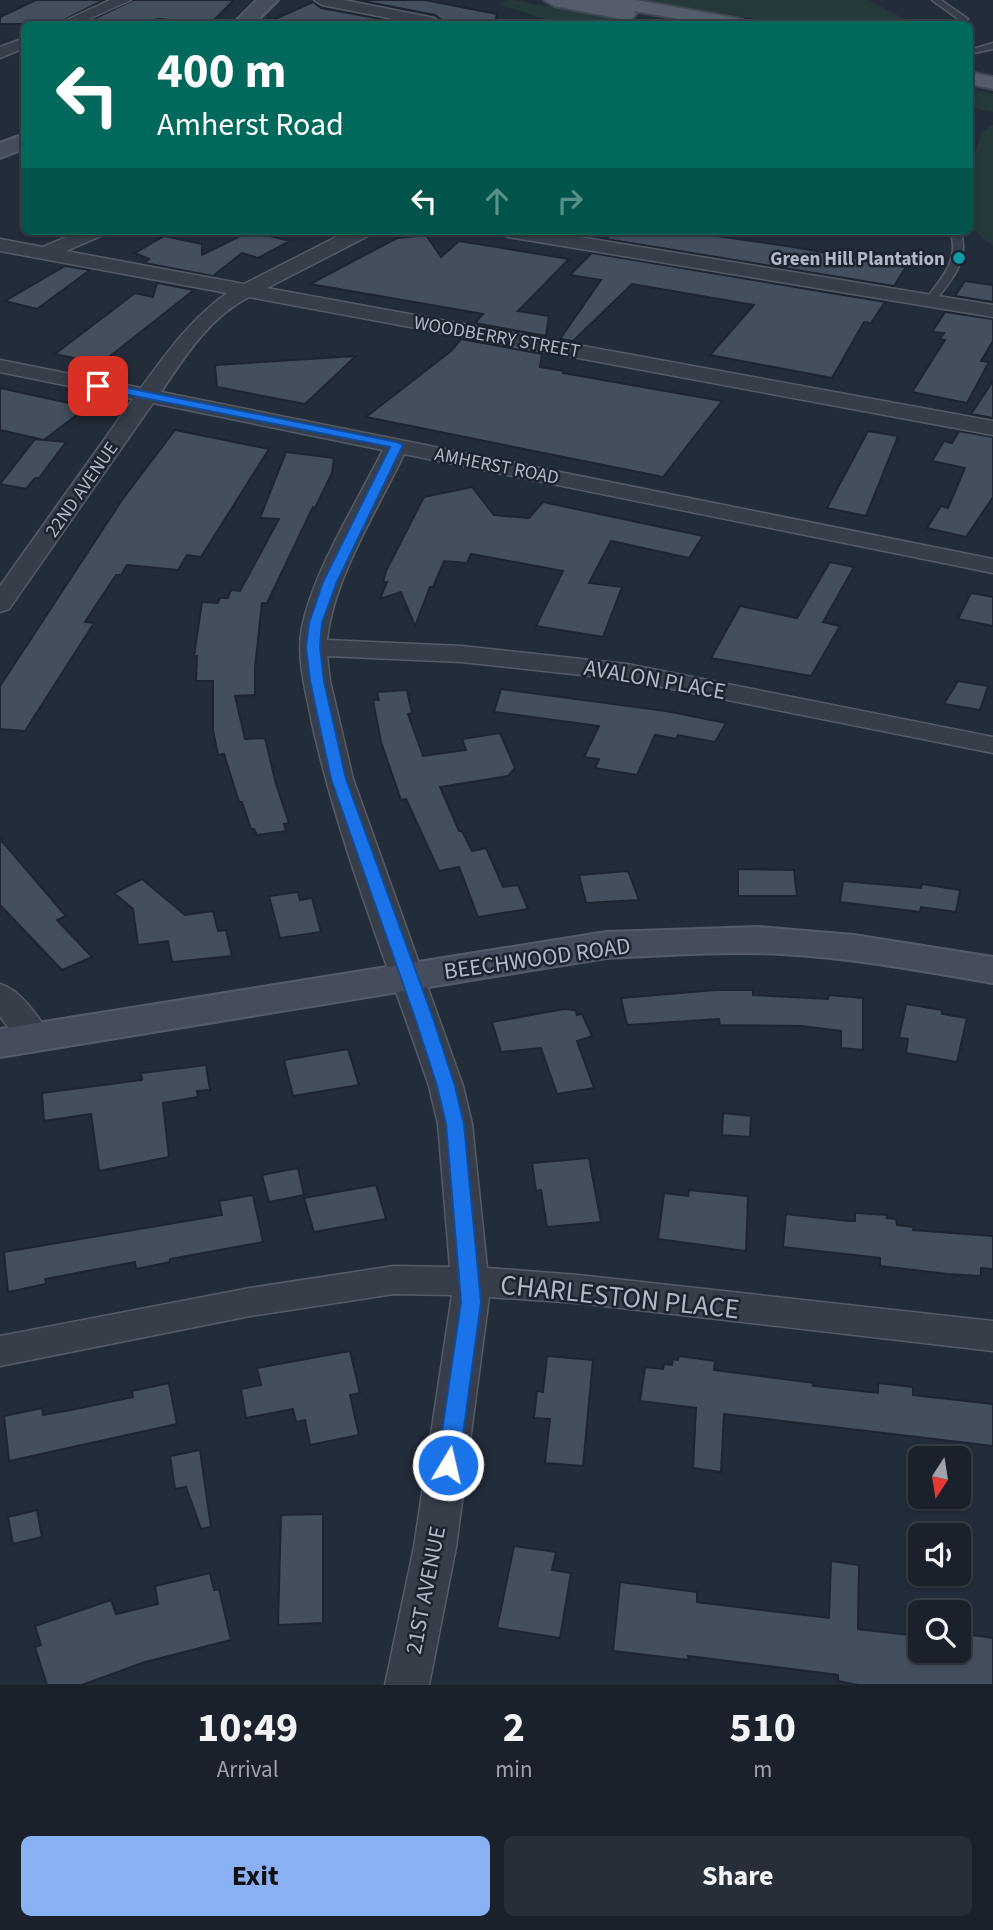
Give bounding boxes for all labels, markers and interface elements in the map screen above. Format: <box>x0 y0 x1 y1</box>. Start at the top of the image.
text: 400 m <box>157 37 286 107</box>
icon: left <box>42 49 133 140</box>
text: Amherst Road <box>157 102 344 148</box>
icon: left <box>405 182 443 220</box>
icon: ahead <box>478 182 516 220</box>
icon: right <box>551 182 589 220</box>
place label: Green Hill Plantation <box>770 246 945 273</box>
marker: Green Hill Plantation <box>951 250 967 266</box>
street label: WOODBERRY STREET <box>412 310 582 365</box>
pin <box>68 356 128 416</box>
icon: arrive <box>79 367 117 405</box>
street label: 22ND AVENUE <box>39 437 125 543</box>
street label: AMHERST ROAD <box>432 441 561 492</box>
street label: AVALON PLACE <box>581 651 728 708</box>
street label: BEECHWOOD ROAD <box>442 929 632 988</box>
street label: CHARLESTON PLACE <box>498 1265 741 1329</box>
position arrow <box>411 1428 485 1502</box>
north arrow <box>908 1446 971 1508</box>
map controls <box>908 1446 971 1663</box>
street label: 21ST AVENUE <box>397 1523 454 1657</box>
button: sound <box>908 1523 971 1586</box>
button: search <box>908 1600 971 1663</box>
text: 10:49 <box>197 1698 298 1758</box>
text: 2 <box>503 1698 525 1758</box>
text: 510 <box>729 1698 796 1758</box>
text: Arrival <box>217 1753 279 1786</box>
text: min <box>495 1753 533 1786</box>
text: m <box>753 1753 772 1786</box>
button: Exit <box>21 1836 490 1916</box>
button: Share <box>504 1836 972 1916</box>

